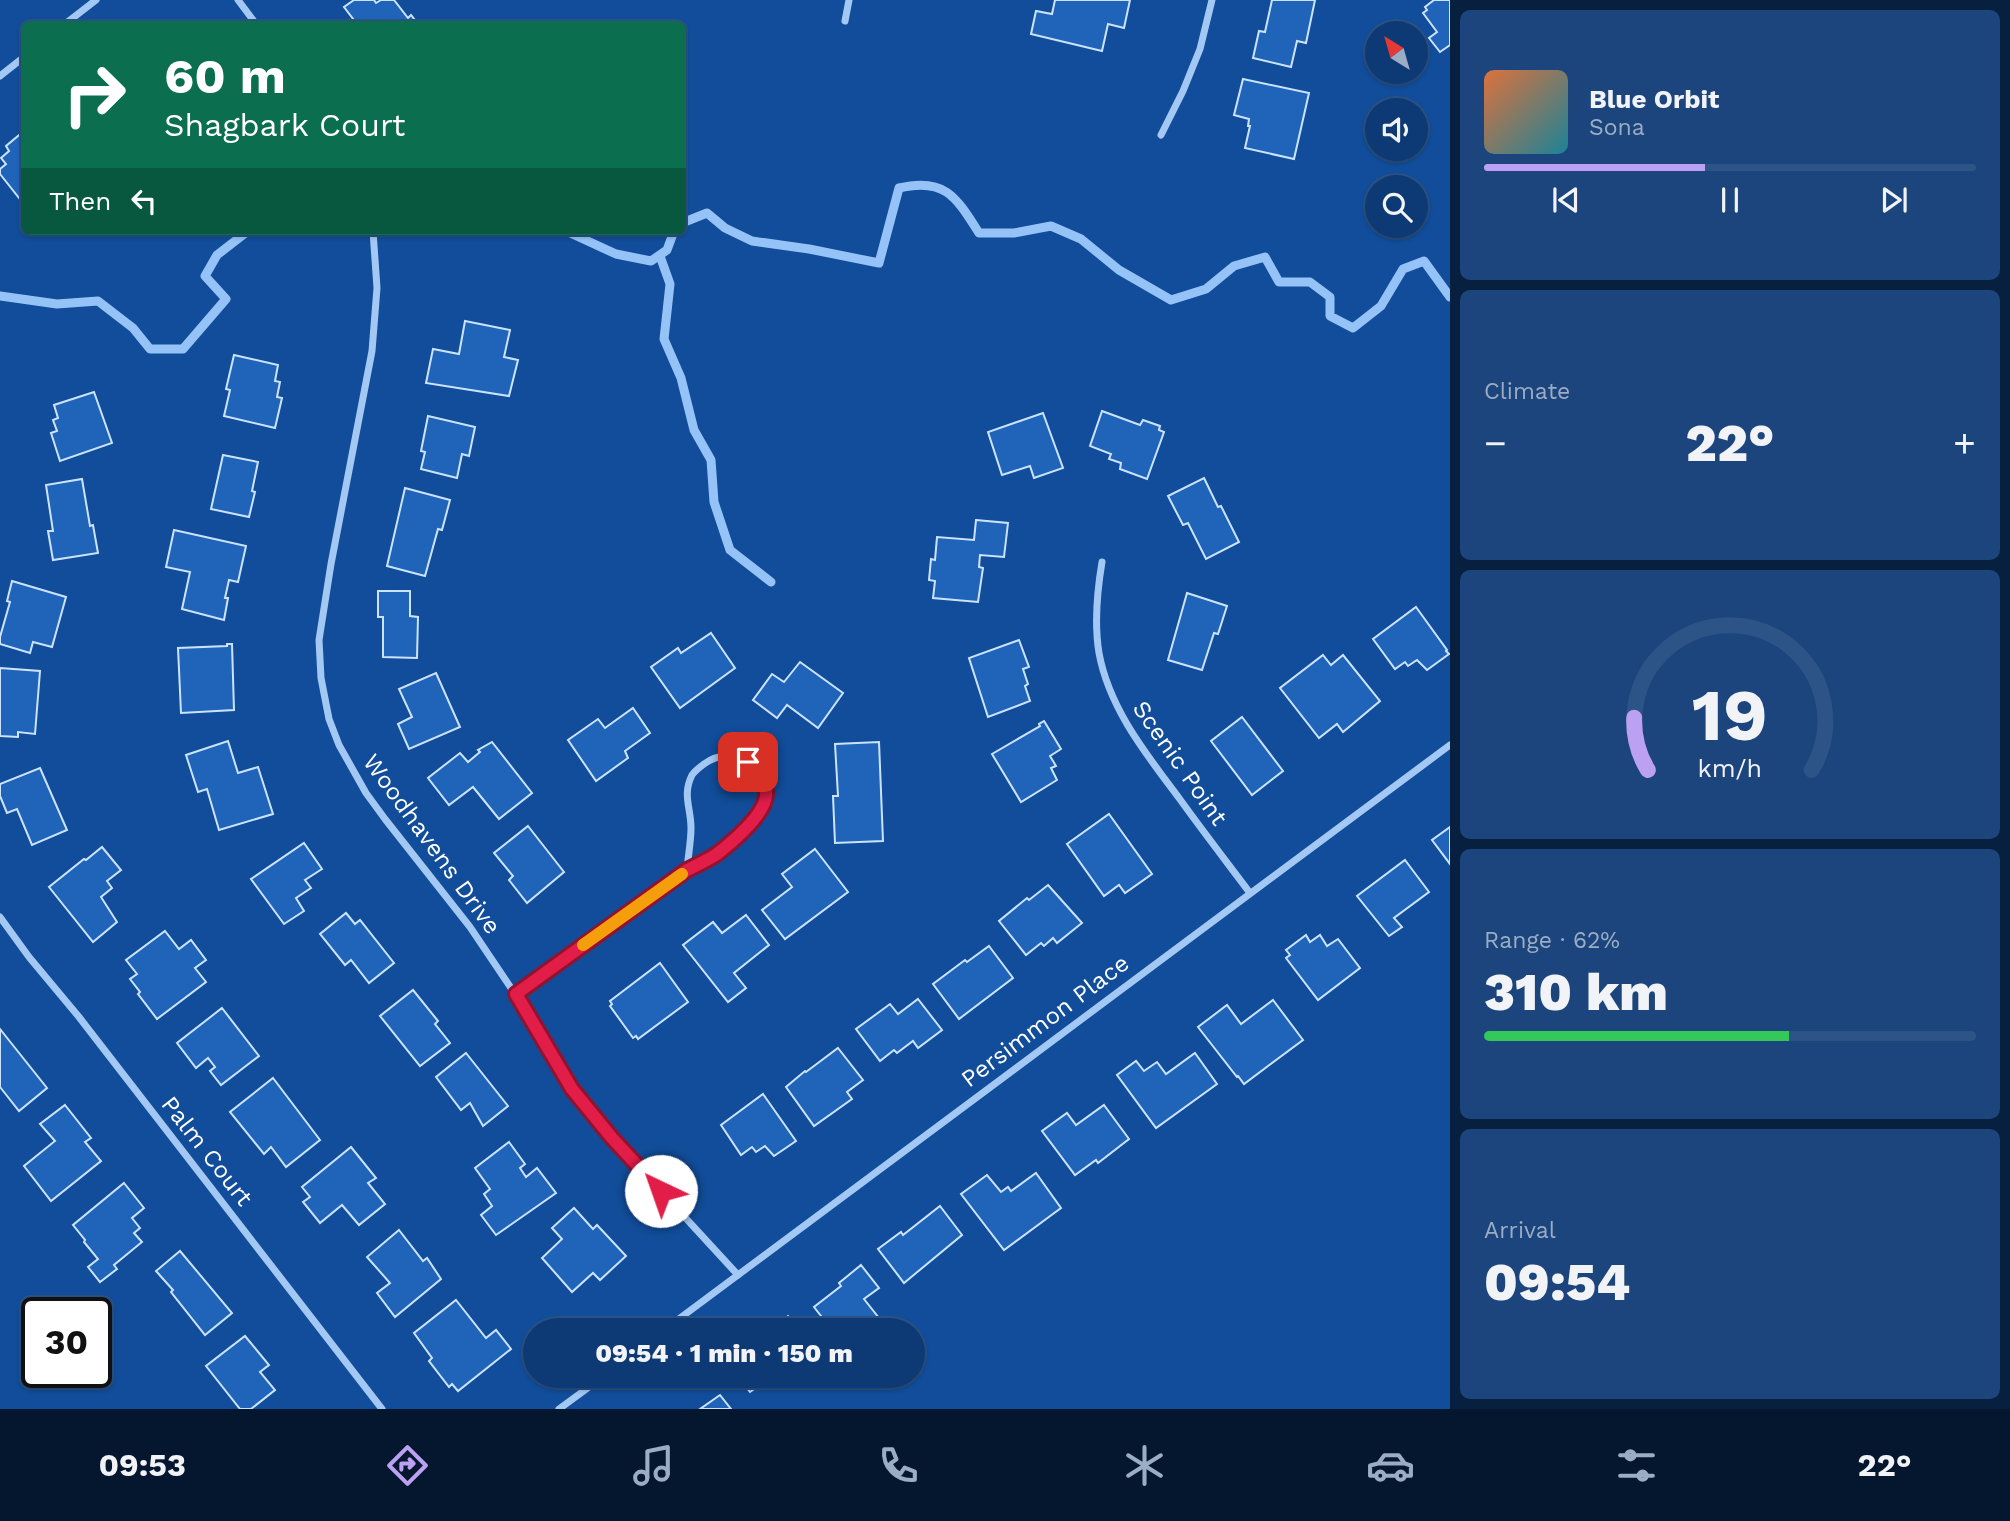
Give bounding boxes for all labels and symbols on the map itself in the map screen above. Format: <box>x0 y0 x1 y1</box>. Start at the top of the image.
north arrow <box>1365 21 1428 84</box>
street label: Scenic Point <box>1127 695 1233 831</box>
pin <box>718 732 778 792</box>
street label: Woodhavens Drive <box>357 748 507 940</box>
street label: Persimmon Place <box>956 949 1134 1093</box>
street label: Palm Court <box>156 1091 258 1211</box>
position arrow <box>624 1154 698 1228</box>
speed limit sign: 30 <box>21 1297 112 1388</box>

